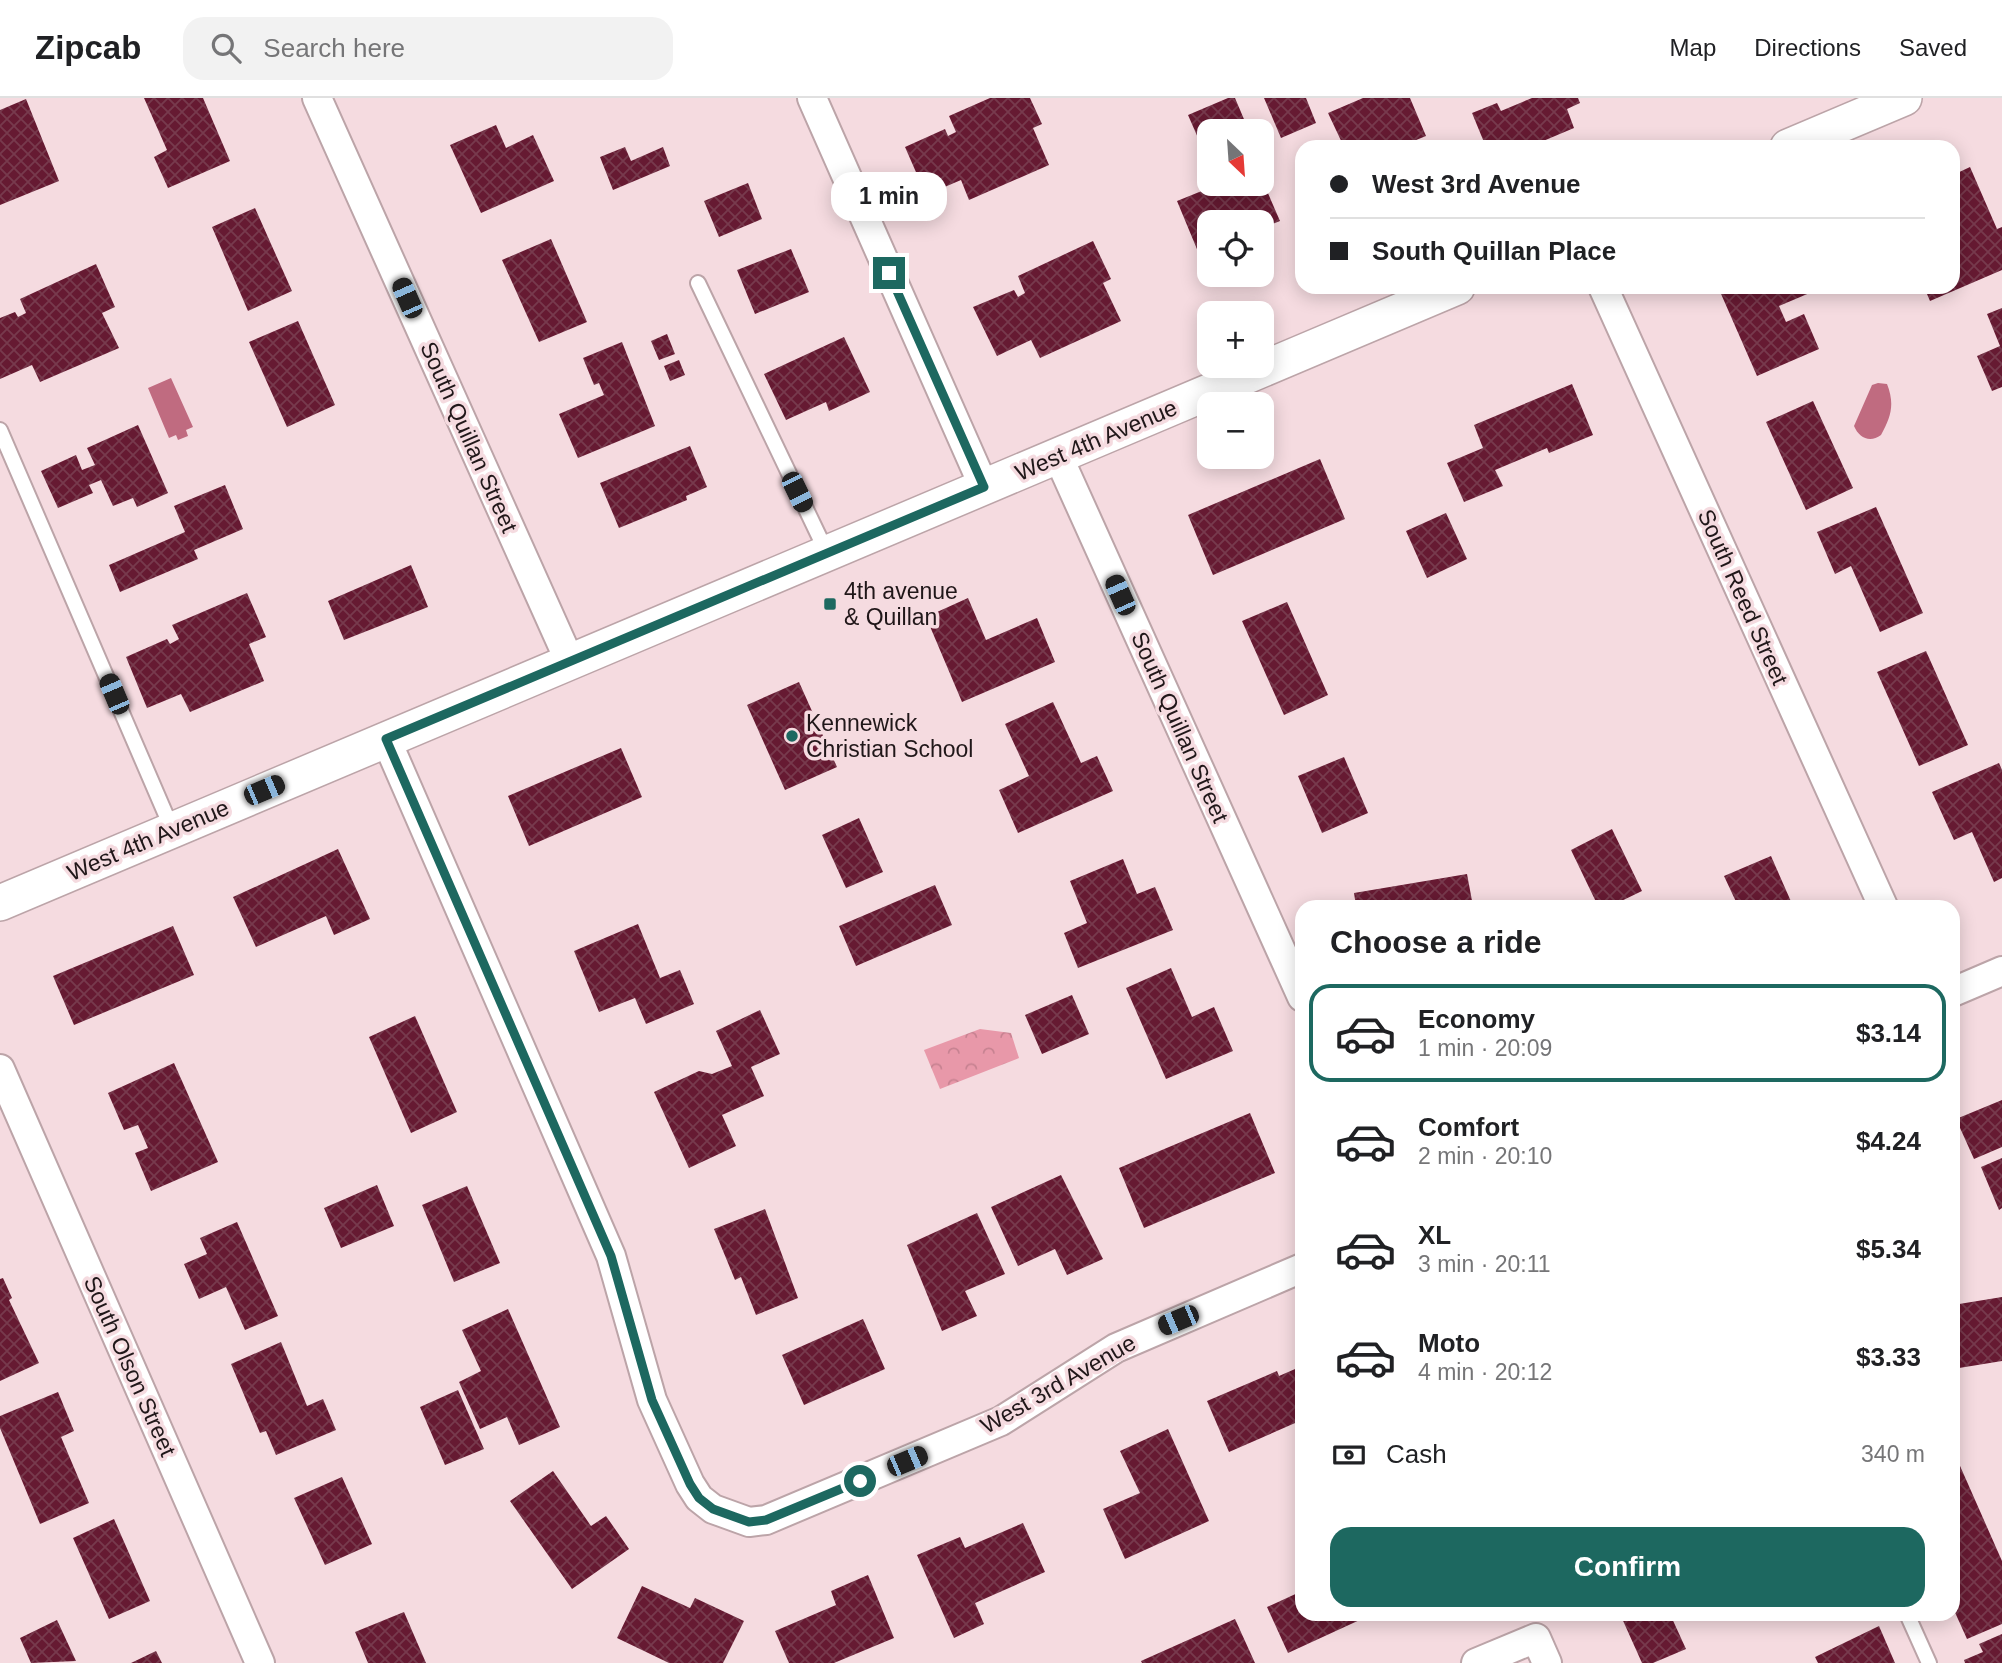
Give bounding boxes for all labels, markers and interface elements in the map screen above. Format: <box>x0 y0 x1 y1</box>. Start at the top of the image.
search box <box>183 17 673 80</box>
text: Zipcab <box>35 29 141 66</box>
icon: search <box>207 29 245 67</box>
text: Search here <box>263 33 405 63</box>
text: Map <box>1670 34 1716 61</box>
text: Directions <box>1754 34 1861 61</box>
text: Saved <box>1899 34 1967 61</box>
north arrow <box>1197 119 1274 196</box>
map controls <box>1197 119 1274 469</box>
text: West 3rd Avenue <box>1372 169 1581 199</box>
callout: 1 min <box>831 172 947 220</box>
text: 1 min <box>859 183 919 209</box>
button: locate <box>1197 210 1274 287</box>
text: South Quillan Place <box>1372 236 1616 266</box>
route end <box>873 257 905 289</box>
car <box>389 275 426 321</box>
button: + <box>1197 301 1274 378</box>
street label: South Quillan Street <box>415 338 523 537</box>
button: − <box>1197 392 1274 469</box>
street label: West 4th Avenue <box>1011 394 1181 486</box>
car <box>779 469 816 515</box>
street label: South Reed Street <box>1693 505 1794 689</box>
car <box>1102 572 1139 618</box>
place label: 4th avenue & Quillan <box>844 578 958 630</box>
marker: 4th avenue & Quillan <box>822 596 838 612</box>
street label: South Quillan Street <box>1126 628 1234 827</box>
car <box>97 671 132 717</box>
place label: Kennewick Christian School <box>806 710 973 762</box>
marker: Kennewick Christian School <box>784 728 800 744</box>
car <box>241 772 288 808</box>
street label: West 4th Avenue <box>63 794 233 886</box>
text: Choose a ride <box>1330 924 1542 960</box>
icon: car <box>1334 1002 1397 1065</box>
text: Economy <box>1418 1004 1535 1034</box>
text: $3.14 <box>1856 1018 1921 1048</box>
text: 1 min · 20:09 <box>1418 1035 1552 1061</box>
icon: car <box>1334 1110 1397 1173</box>
text: Comfort <box>1418 1112 1519 1142</box>
text: $4.24 <box>1856 1126 1921 1156</box>
text: 2 min · 20:10 <box>1418 1143 1552 1169</box>
icon: car <box>1334 1218 1397 1281</box>
text: XL <box>1418 1220 1451 1250</box>
text: $5.34 <box>1856 1234 1921 1264</box>
text: 3 min · 20:11 <box>1418 1251 1551 1277</box>
street label: South Olson Street <box>79 1272 182 1461</box>
car <box>1155 1302 1202 1338</box>
icon: car <box>1334 1326 1397 1389</box>
text: Moto <box>1418 1328 1480 1358</box>
street label: West 3rd Avenue <box>976 1329 1140 1439</box>
text: $3.33 <box>1856 1342 1921 1372</box>
text: 4 min · 20:12 <box>1418 1359 1552 1385</box>
icon: cash <box>1330 1436 1368 1474</box>
text: Cash <box>1386 1439 1447 1469</box>
text: 340 m <box>1861 1441 1925 1467</box>
car <box>884 1443 931 1479</box>
route start <box>844 1465 876 1497</box>
button: Confirm <box>1330 1527 1925 1607</box>

